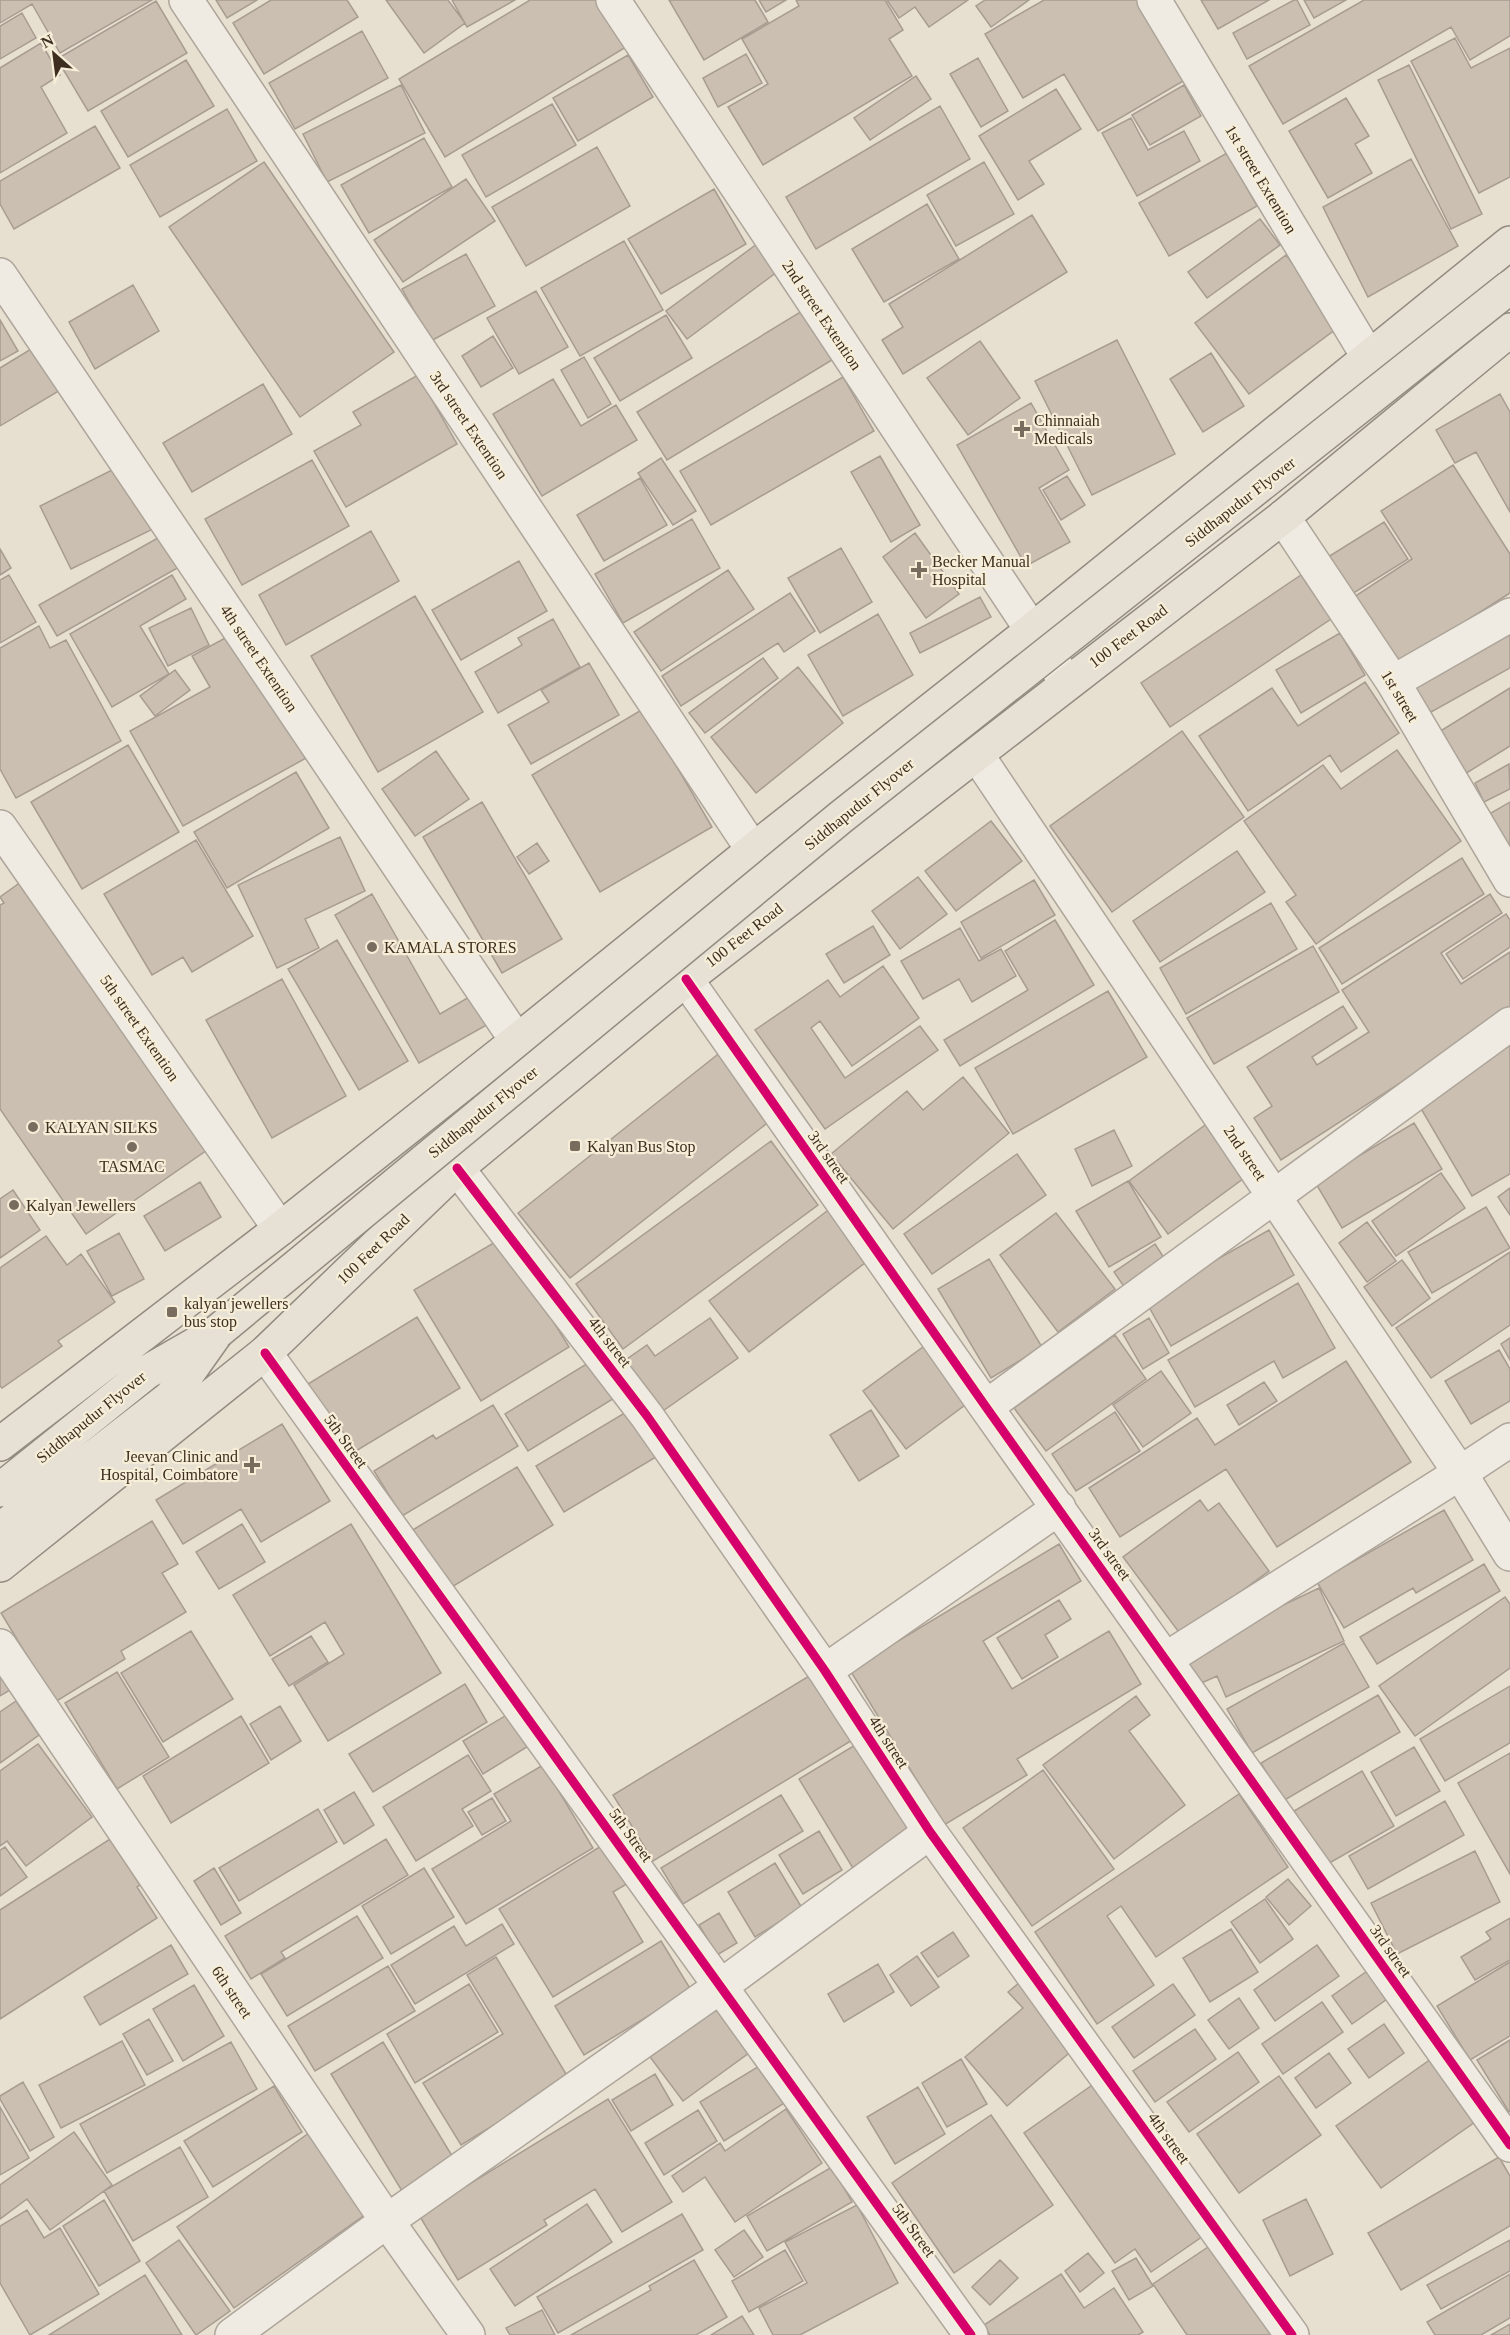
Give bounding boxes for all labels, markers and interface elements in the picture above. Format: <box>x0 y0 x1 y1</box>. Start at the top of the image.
north arrow <box>24 24 84 84</box>
text: N <box>38 31 57 51</box>
street label: 1st street Extention <box>1222 122 1300 236</box>
street label: 2nd street Extention <box>779 257 865 373</box>
street label: 3rd street Extention <box>427 368 511 482</box>
place label: Chinnaiah Medicals <box>1034 412 1100 447</box>
marker: Chinnaiah Medicals <box>1015 422 1029 436</box>
street label: Siddhapudur Flyover <box>1181 453 1300 551</box>
place label: Becker Manual Hospital <box>932 553 1031 589</box>
marker: Becker Manual Hospital <box>910 561 928 579</box>
street label: 4th street Extention <box>217 601 301 715</box>
street label: 100 Feet Road <box>1086 601 1170 671</box>
street label: 1st street <box>1378 667 1422 725</box>
street label: Siddhapudur Flyover <box>801 754 918 854</box>
street label: 100 Feet Road <box>702 900 786 970</box>
place label: KAMALA STORES <box>384 939 517 956</box>
marker: KAMALA STORES <box>365 940 379 954</box>
street label: 5th street Extention <box>97 972 183 1084</box>
street label: Siddhapudur Flyover <box>425 1062 542 1162</box>
place label: KALYAN SILKS <box>45 1119 158 1136</box>
marker: KALYAN SILKS <box>26 1120 40 1134</box>
street label: 2nd street <box>1220 1122 1270 1184</box>
street label: 3rd street <box>805 1128 853 1187</box>
place label: Kalyan Bus Stop <box>587 1138 695 1156</box>
marker: Kalyan Bus Stop <box>568 1139 582 1153</box>
marker: TASMAC <box>125 1140 139 1154</box>
place label: TASMAC <box>99 1158 165 1175</box>
place label: Kalyan Jewellers <box>26 1197 136 1215</box>
marker: Kalyan Jewellers <box>7 1198 21 1212</box>
street label: 100 Feet Road <box>334 1210 412 1288</box>
place label: kalyan jewellers bus stop <box>184 1295 288 1331</box>
marker: kalyan jewellers bus stop <box>165 1305 179 1319</box>
street label: 4th street <box>585 1313 635 1371</box>
street label: Siddhapudur Flyover <box>33 1367 150 1467</box>
street label: 5th Street <box>321 1411 371 1471</box>
place label: Jeevan Clinic and Hospital, Coimbatore <box>100 1448 238 1484</box>
marker: Jeevan Clinic and Hospital, Coimbatore <box>243 1456 261 1474</box>
street label: 3rd street <box>1085 1525 1135 1584</box>
street label: 4th street <box>866 1713 913 1772</box>
street label: 5th Street <box>606 1805 656 1865</box>
street label: 3rd street <box>1367 1922 1415 1981</box>
street label: 6th street <box>208 1963 256 2022</box>
street label: 4th street <box>1145 2109 1194 2167</box>
street label: 5th Street <box>889 2200 939 2260</box>

